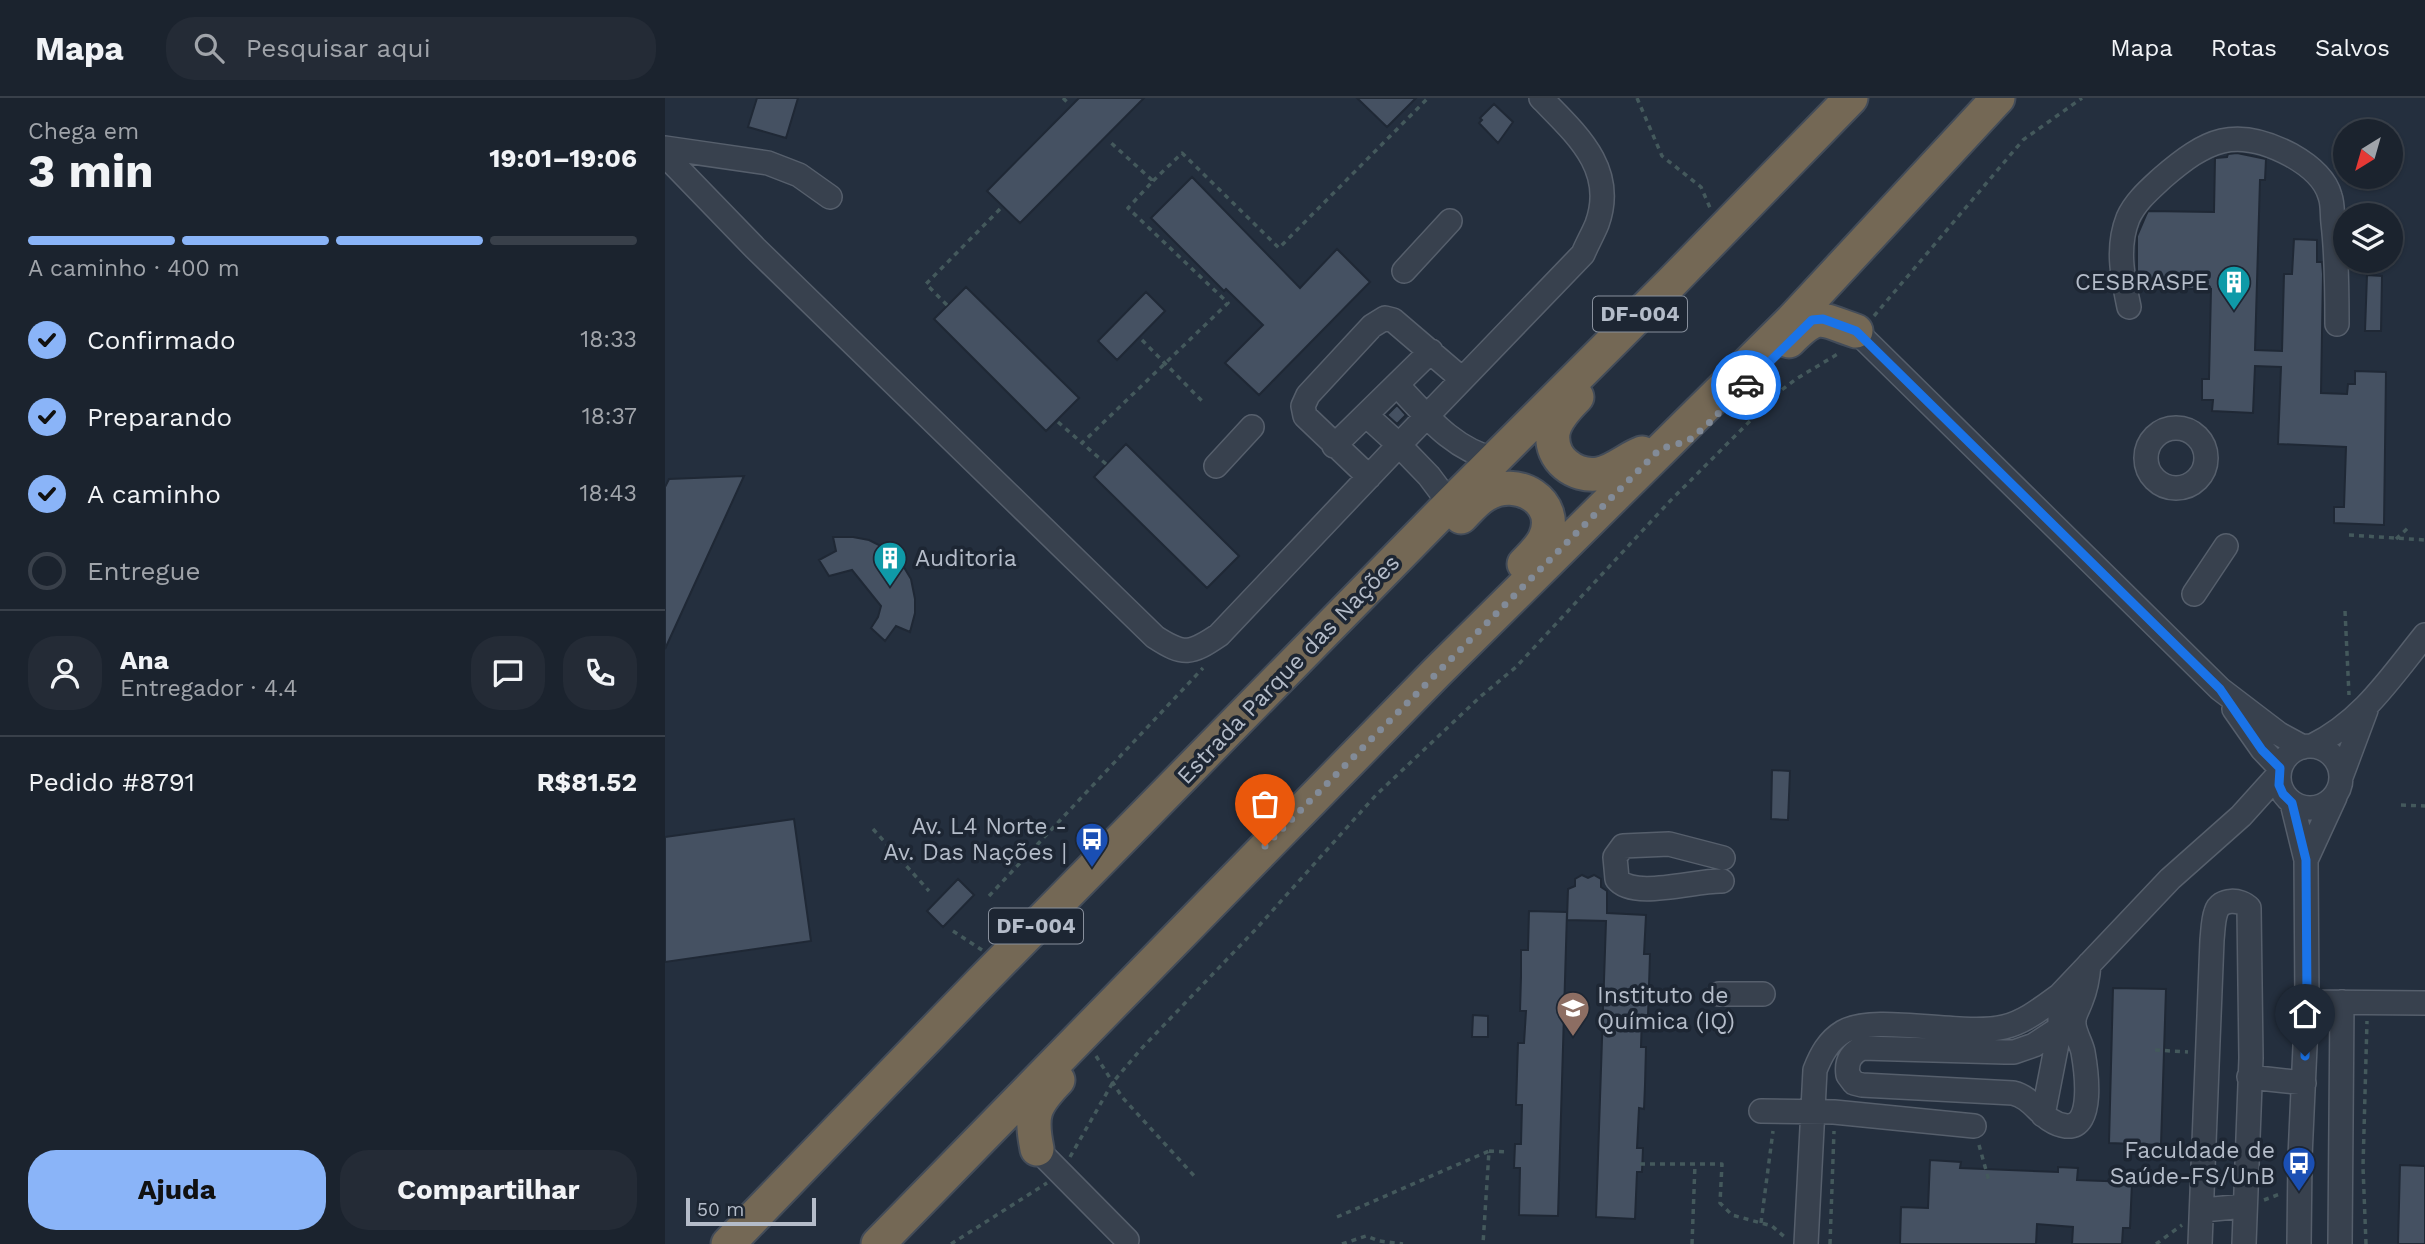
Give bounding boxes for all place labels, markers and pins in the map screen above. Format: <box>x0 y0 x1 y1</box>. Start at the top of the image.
building icon: CESBRASPE <box>2215 263 2253 312</box>
place label: CESBRASPE <box>2075 269 2209 296</box>
building icon: Auditoria <box>871 539 909 588</box>
place label: Auditoria <box>915 545 1017 572</box>
pin <box>1235 774 1295 846</box>
place label: Av. L4 Norte - Av. Das Nações | <box>884 813 1067 866</box>
bus stop icon: Av. L4 Norte - Av. Das Nações | <box>1073 820 1111 869</box>
place label: Instituto de Química (IQ) <box>1597 982 1735 1035</box>
pin <box>2275 984 2335 1056</box>
school or university icon: Instituto de Química (IQ) <box>1554 989 1592 1038</box>
place label: Faculdade de Saúde-FS/UnB <box>2110 1137 2275 1190</box>
bus stop icon: Faculdade de Saúde-FS/UnB <box>2280 1144 2318 1193</box>

